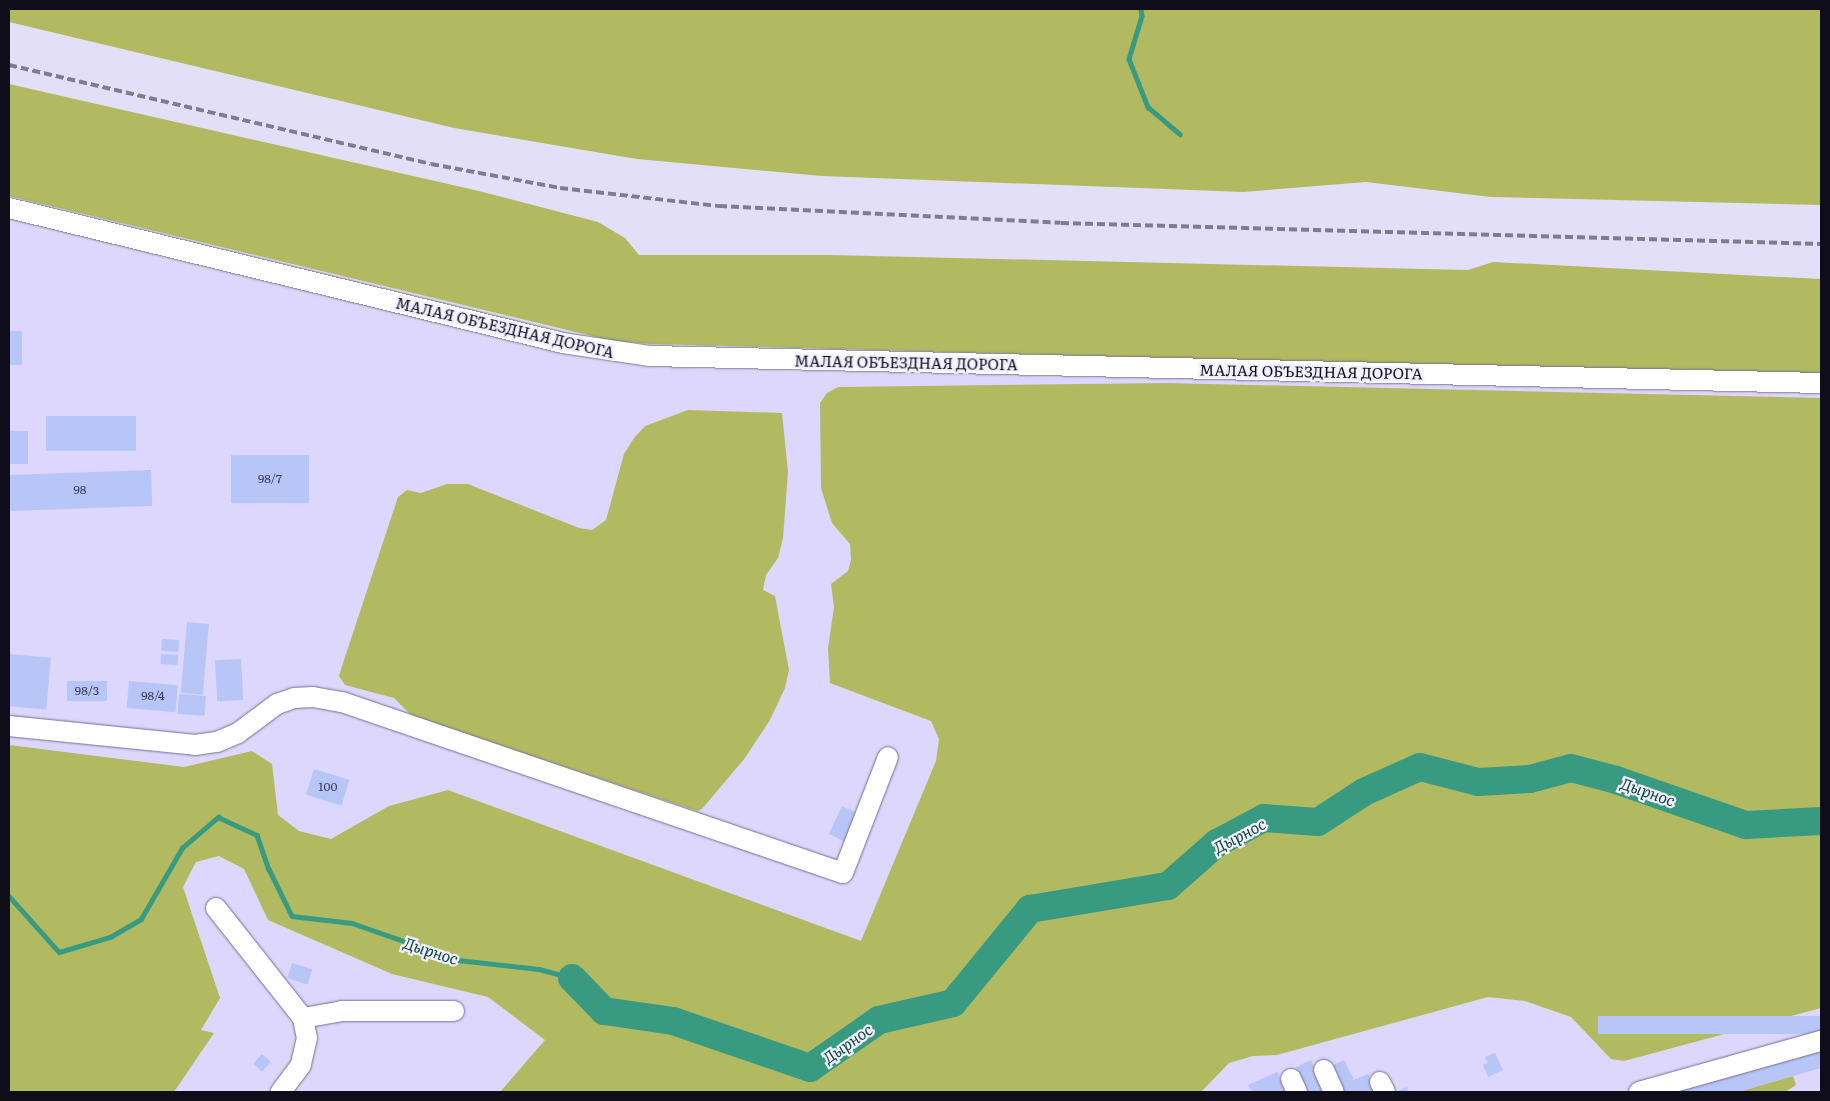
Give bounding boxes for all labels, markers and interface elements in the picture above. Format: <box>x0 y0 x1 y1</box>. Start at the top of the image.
street label: МАЛАЯ ОБЪЕЗДНАЯ ДОРОГА <box>394 293 616 361</box>
street label: МАЛАЯ ОБЪЕЗДНАЯ ДОРОГА <box>794 351 1018 373</box>
street label: МАЛАЯ ОБЪЕЗДНАЯ ДОРОГА <box>1199 360 1423 382</box>
house number: 98/7 <box>258 472 282 486</box>
house number: 98 <box>74 483 86 497</box>
house number: 98/3 <box>75 684 99 698</box>
house number: 98/4 <box>141 689 165 703</box>
water label: Дырнос <box>1618 773 1678 809</box>
house number: 100 <box>319 780 337 794</box>
water label: Дырнос <box>1209 813 1269 857</box>
water label: Дырнос <box>401 932 461 968</box>
water label: Дырнос <box>818 1019 876 1067</box>

